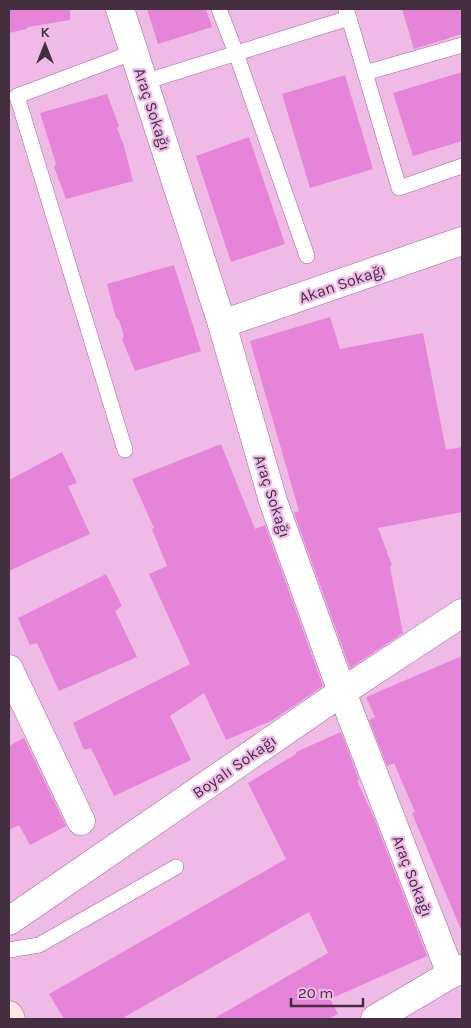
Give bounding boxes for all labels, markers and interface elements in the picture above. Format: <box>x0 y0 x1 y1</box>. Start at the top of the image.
north arrow <box>20 20 70 70</box>
text: K <box>40 24 50 41</box>
street label: Araç Sokağı <box>130 65 175 153</box>
street label: Akan Sokağı <box>296 260 388 307</box>
street label: Araç Sokağı <box>250 452 295 540</box>
street label: Boyalı Sokağı <box>189 731 280 802</box>
street label: Araç Sokağı <box>388 833 437 920</box>
scale bar <box>291 976 364 1008</box>
text: 20 m <box>298 984 333 1002</box>

